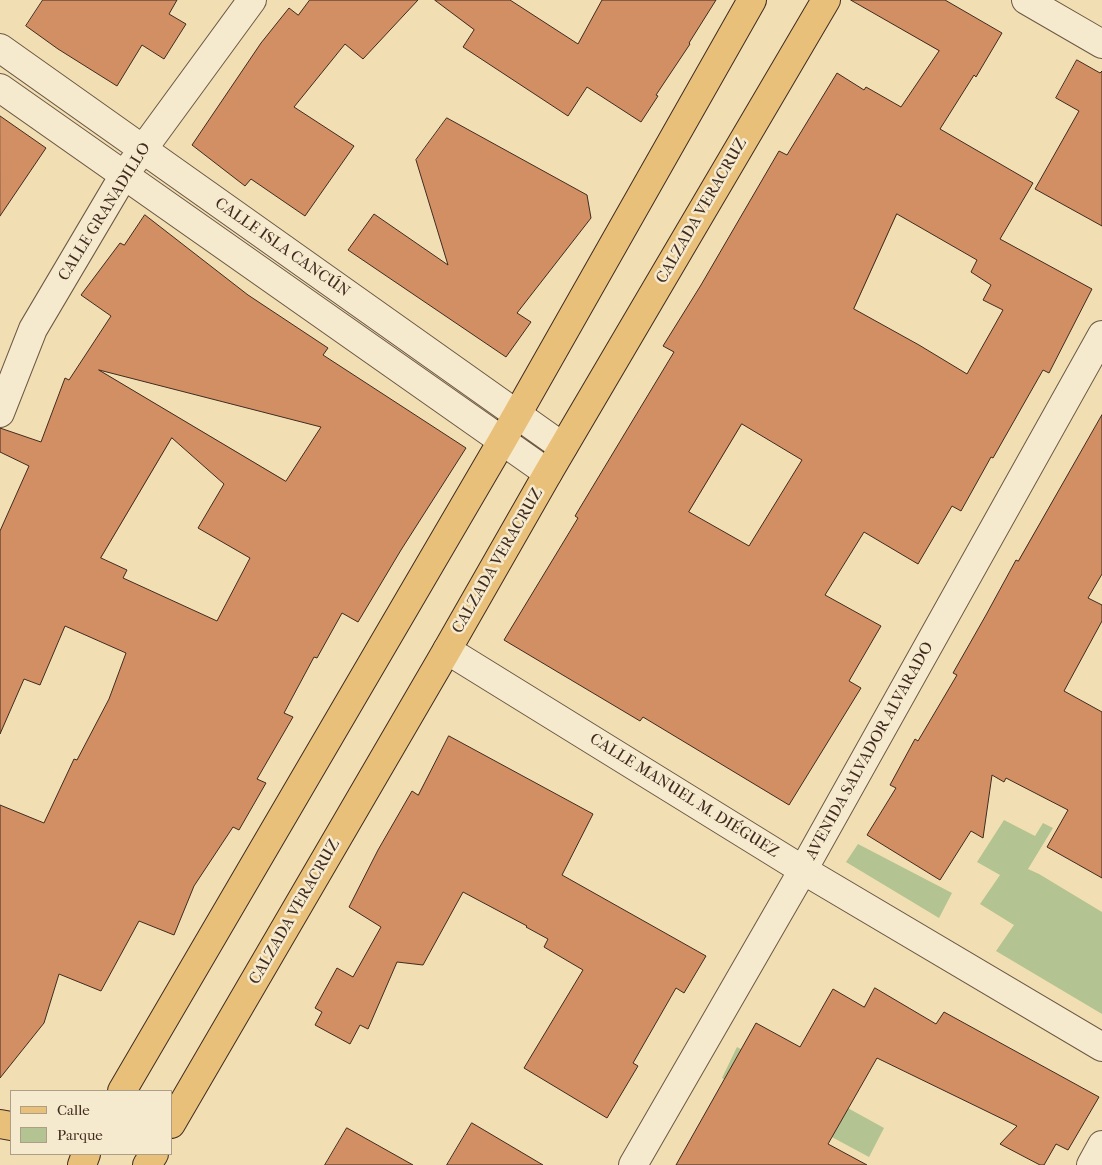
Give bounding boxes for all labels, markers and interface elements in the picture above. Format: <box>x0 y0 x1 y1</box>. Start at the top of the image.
street label: CALZADA VERACRUZ <box>653 135 751 287</box>
street label: CALLE GRANADILLO <box>55 139 155 285</box>
street label: CALLE ISLA CANCÚN <box>211 194 353 302</box>
street label: CALZADA VERACRUZ <box>449 485 547 637</box>
street label: AVENIDA SALVADOR ALVARADO <box>802 639 938 863</box>
street label: CALLE MANUEL M. DIÉGUEZ <box>586 730 782 862</box>
street label: CALZADA VERACRUZ <box>246 836 344 988</box>
legend <box>10 1090 172 1155</box>
text: Calle <box>57 1101 90 1119</box>
text: Parque <box>57 1126 103 1144</box>

